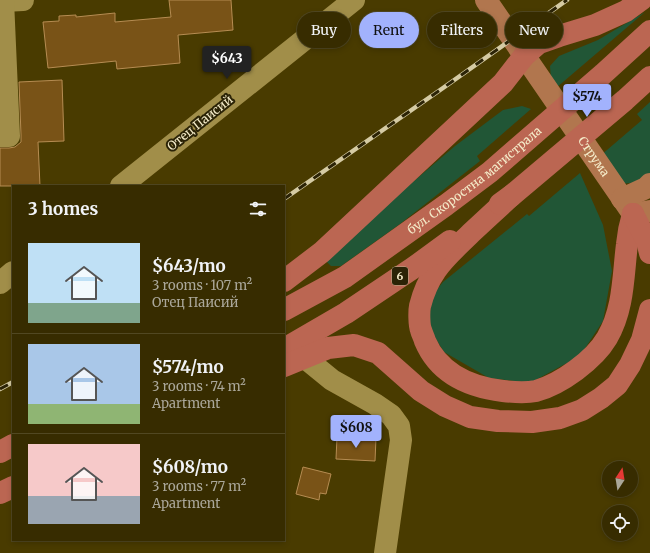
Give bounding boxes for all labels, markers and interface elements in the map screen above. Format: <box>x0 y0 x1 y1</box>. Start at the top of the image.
chip: Buy <box>297 12 351 48</box>
chip: Rent <box>359 12 419 48</box>
chip: Filters <box>427 12 497 48</box>
chip: New <box>505 12 563 48</box>
pin: $643 <box>203 46 251 80</box>
text: $643 <box>211 50 243 67</box>
pin: $574 <box>563 84 611 118</box>
text: $574 <box>572 88 602 105</box>
street label: Отец Паисий <box>164 92 235 154</box>
street label: бул. Скоростна магистрала <box>404 123 545 237</box>
street label: Струма <box>575 134 613 180</box>
text: 3 homes <box>28 198 98 220</box>
icon: filters <box>247 198 269 220</box>
text: $643/mo <box>152 255 226 277</box>
icon: home <box>60 259 108 307</box>
road number: 6 <box>392 267 408 285</box>
text: 3 rooms · 107 m² <box>152 277 252 294</box>
text: Отец Паисий <box>152 294 239 311</box>
text: $574/mo <box>152 356 224 378</box>
icon: home <box>60 360 108 408</box>
text: 3 rooms · 74 m² <box>152 378 246 395</box>
text: Apartment <box>152 395 220 412</box>
pin: $608 <box>332 415 380 449</box>
text: $608 <box>340 419 372 436</box>
text: $608/mo <box>152 456 228 478</box>
icon: home <box>60 460 108 508</box>
north arrow <box>602 461 638 497</box>
map controls <box>602 461 638 541</box>
text: 3 rooms · 77 m² <box>152 478 246 495</box>
text: Apartment <box>152 495 220 512</box>
button: locate <box>602 505 638 541</box>

